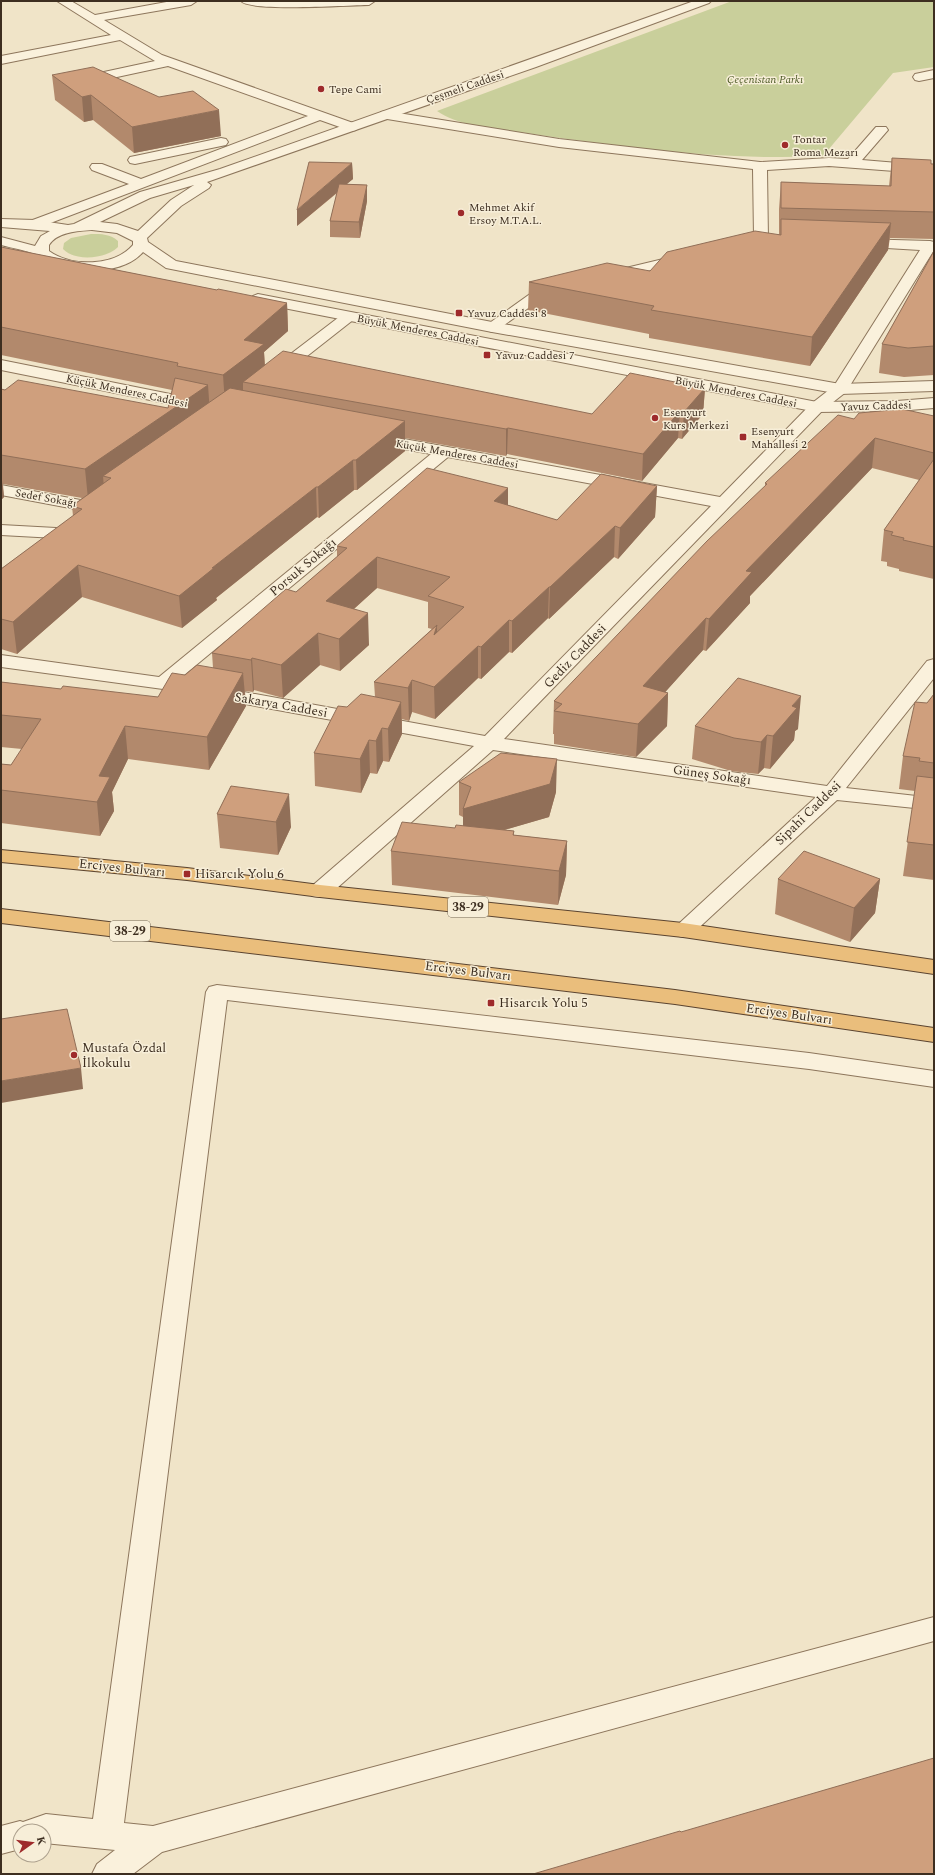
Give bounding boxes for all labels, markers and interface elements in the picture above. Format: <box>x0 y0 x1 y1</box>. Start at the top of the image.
street label: Çeşmeli Caddesi <box>424 66 506 108</box>
park label: Çeçenistan Parkı <box>727 71 803 88</box>
place label: Tepe Cami <box>329 81 382 98</box>
marker: Tepe Cami <box>316 84 326 94</box>
place label: Tontar Roma Mezarı <box>793 131 858 161</box>
marker: Tontar Roma Mezarı <box>780 140 790 150</box>
place label: Mehmet Akif Ersoy M.T.A.L. <box>469 199 542 229</box>
marker: Mehmet Akif Ersoy M.T.A.L. <box>456 208 466 218</box>
place label: Yavuz Caddesi 8 <box>467 305 547 322</box>
marker: Yavuz Caddesi 8 <box>454 308 464 318</box>
street label: Büyük Menderes Caddesi <box>356 310 480 350</box>
place label: Yavuz Caddesi 7 <box>495 347 575 364</box>
marker: Yavuz Caddesi 7 <box>482 350 492 360</box>
street label: Küçük Menderes Caddesi <box>64 370 190 412</box>
street label: Büyük Menderes Caddesi <box>674 372 798 412</box>
street label: Yavuz Caddesi <box>840 396 912 416</box>
place label: Esenyurt Kurs Merkezi <box>663 404 729 434</box>
marker: Esenyurt Kurs Merkezi <box>650 413 660 423</box>
place label: Esenyurt Mahallesi 2 <box>751 423 807 453</box>
marker: Esenyurt Mahallesi 2 <box>738 432 748 442</box>
street label: Küçük Menderes Caddesi <box>394 435 520 473</box>
street label: Sedef Sokağı <box>14 484 78 512</box>
street label: Porsuk Sokağı <box>265 533 341 601</box>
street label: Gediz Caddesi <box>539 619 611 693</box>
street label: Sakarya Caddesi <box>233 687 329 723</box>
street label: Güneş Sokağı <box>672 760 752 790</box>
street label: Sipahi Caddesi <box>770 776 846 850</box>
street label: Erciyes Bulvarı <box>78 854 166 882</box>
place label: Hisarcık Yolu 6 <box>195 864 284 884</box>
marker: Hisarcık Yolu 6 <box>182 869 192 879</box>
road number: 38-29 <box>448 897 488 917</box>
road number: 38-29 <box>110 921 150 941</box>
street label: Erciyes Bulvarı <box>424 956 512 986</box>
place label: Hisarcık Yolu 5 <box>499 993 588 1013</box>
marker: Hisarcık Yolu 5 <box>486 998 496 1008</box>
street label: Erciyes Bulvarı <box>745 998 833 1030</box>
place label: Mustafa Özdal İlkokulu <box>82 1038 166 1073</box>
marker: Mustafa Özdal İlkokulu <box>69 1050 79 1060</box>
north arrow <box>12 1823 52 1863</box>
text: K <box>32 1835 51 1847</box>

